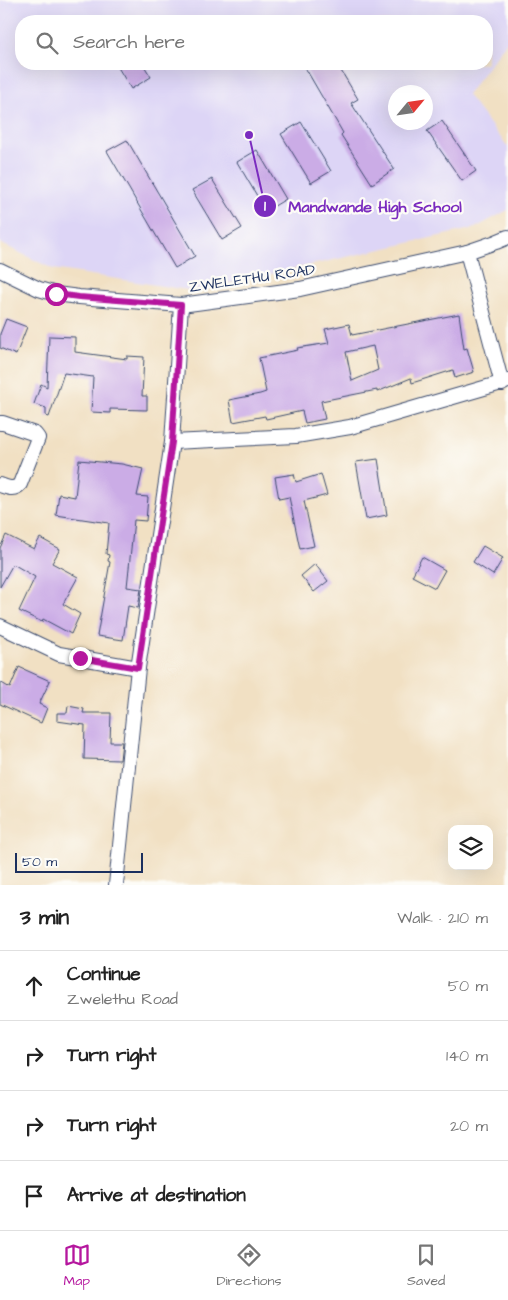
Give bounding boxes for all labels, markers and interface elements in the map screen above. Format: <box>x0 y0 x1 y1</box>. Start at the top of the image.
search box <box>15 15 493 70</box>
icon: search <box>33 29 61 57</box>
text: Search here <box>73 29 185 56</box>
north arrow <box>388 85 433 130</box>
callout: Mandwande High School <box>253 191 471 222</box>
text: 1 <box>264 196 266 217</box>
text: Mandwande High School <box>288 196 462 220</box>
street label: ZWELETHU ROAD <box>188 259 317 298</box>
route start <box>45 283 68 306</box>
route end <box>69 647 92 670</box>
map controls <box>448 825 493 870</box>
button: layers <box>448 825 493 870</box>
scale bar <box>15 850 142 873</box>
text: 50 m <box>22 852 57 872</box>
text: 3 min <box>20 903 69 932</box>
text: Walk · 210 m <box>397 907 488 929</box>
text: Continue <box>67 961 141 988</box>
icon: ahead <box>20 972 48 1000</box>
text: 50 m <box>448 975 488 997</box>
text: Zwelethu Road <box>67 988 178 1010</box>
icon: right <box>20 1042 48 1070</box>
text: Turn right <box>67 1042 156 1069</box>
text: 140 m <box>446 1045 488 1067</box>
icon: right <box>20 1112 48 1140</box>
text: Turn right <box>67 1112 156 1139</box>
text: 20 m <box>450 1115 488 1137</box>
icon: arrive <box>20 1182 48 1210</box>
text: Arrive at destination <box>67 1182 246 1209</box>
tab: Map <box>63 1241 91 1291</box>
tab: Directions <box>216 1241 281 1291</box>
tab: Saved <box>407 1241 445 1291</box>

